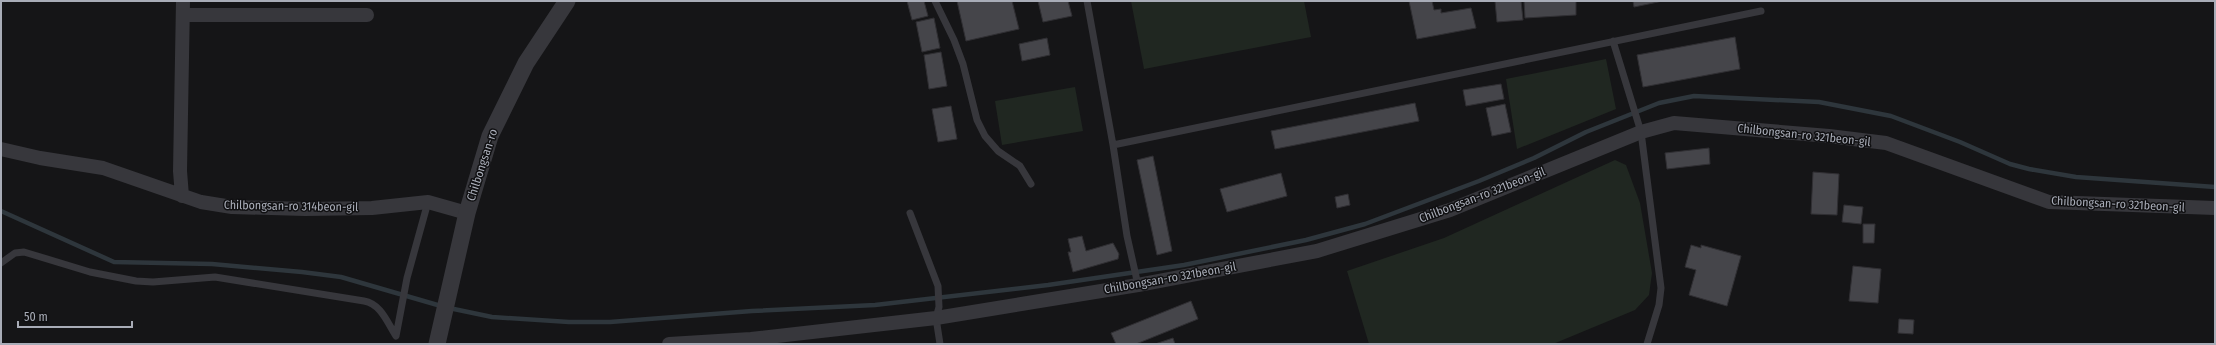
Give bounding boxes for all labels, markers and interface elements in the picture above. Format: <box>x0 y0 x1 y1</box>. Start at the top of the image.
street label: Chilbongsan-ro 321beon-gil <box>1737 121 1871 149</box>
street label: Chilbongsan-ro <box>464 127 500 203</box>
street label: Chilbongsan-ro 321beon-gil <box>1417 164 1547 226</box>
street label: Chilbongsan-ro 321beon-gil <box>2051 194 2185 214</box>
street label: Chilbongsan-ro 314beon-gil <box>224 198 358 214</box>
street label: Chilbongsan-ro 321beon-gil <box>1103 259 1237 297</box>
scale bar <box>18 303 132 329</box>
text: 50 m <box>24 310 48 324</box>

